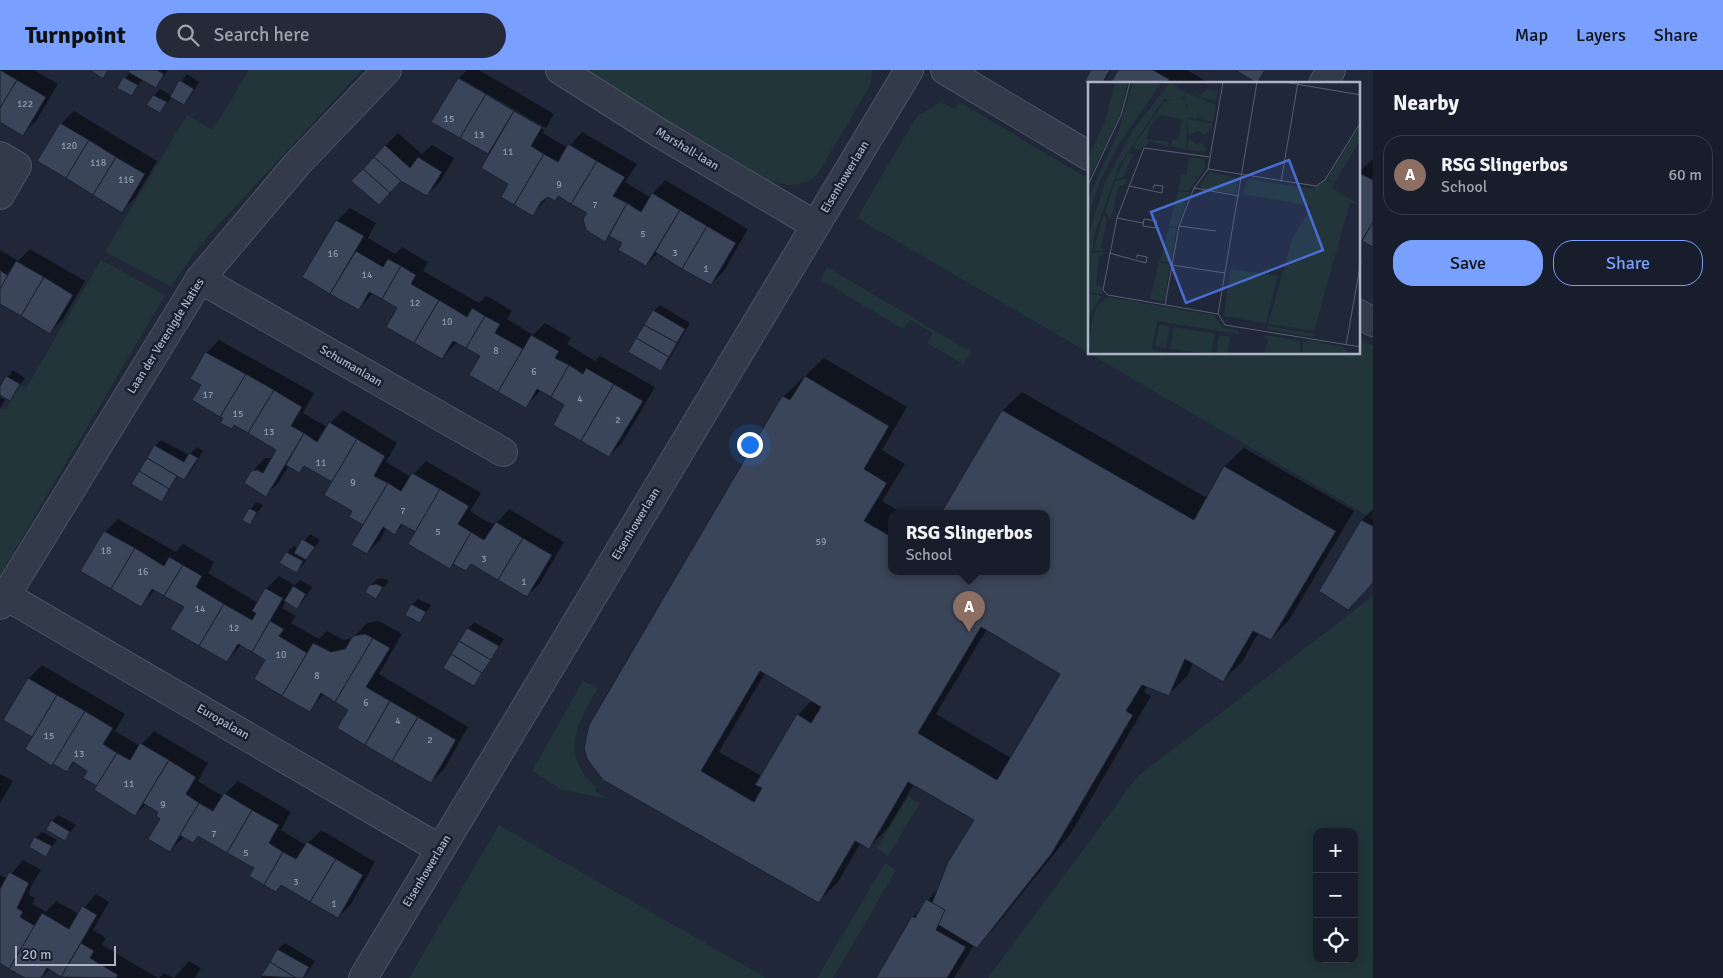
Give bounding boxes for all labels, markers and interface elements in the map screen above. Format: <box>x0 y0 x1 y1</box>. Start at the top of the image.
search box <box>156 13 506 58</box>
text: Turnpoint <box>25 20 126 50</box>
icon: search <box>174 21 202 49</box>
text: Search here <box>214 23 309 47</box>
text: Map <box>1515 24 1548 46</box>
text: Layers <box>1576 24 1626 46</box>
text: Share <box>1654 24 1698 46</box>
inset map <box>1088 82 1360 355</box>
text: Nearby <box>1393 90 1459 116</box>
house number: 122 <box>17 98 33 110</box>
house number: 15 <box>444 113 454 125</box>
street label: Marshall-laan <box>653 124 721 174</box>
house number: 13 <box>474 129 484 141</box>
street label: Eisenhowerlaan <box>818 138 872 216</box>
house number: 120 <box>61 140 77 152</box>
house number: 11 <box>503 146 513 158</box>
text: RSG Slingerbos <box>1441 153 1568 177</box>
house number: 118 <box>90 157 106 169</box>
text: A <box>1405 165 1415 185</box>
text: 60 m <box>1668 165 1702 185</box>
house number: 116 <box>118 174 134 186</box>
text: School <box>1441 177 1487 197</box>
house number: 9 <box>556 179 562 191</box>
house number: 7 <box>592 199 598 211</box>
house number: 5 <box>640 228 646 240</box>
button: Save <box>1393 240 1543 286</box>
button: Share <box>1553 240 1703 286</box>
house number: 3 <box>672 247 678 259</box>
house number: 16 <box>328 248 338 260</box>
house number: 1 <box>703 263 709 275</box>
house number: 14 <box>362 269 373 281</box>
street label: Laan der Verenigde Naties <box>124 275 208 397</box>
house number: 12 <box>410 297 420 309</box>
house number: 10 <box>442 316 452 328</box>
street label: Schumanlaan <box>317 342 385 390</box>
house number: 8 <box>493 345 499 357</box>
house number: 6 <box>531 366 537 378</box>
house number: 17 <box>203 389 213 401</box>
house number: 4 <box>577 393 583 405</box>
house number: 15 <box>233 408 243 420</box>
house number: 2 <box>615 414 621 426</box>
house number: 13 <box>264 426 274 438</box>
your location <box>737 432 763 458</box>
house number: 11 <box>316 457 326 469</box>
house number: 9 <box>350 477 356 489</box>
street label: Eisenhowerlaan <box>609 485 663 563</box>
house number: 7 <box>400 505 406 517</box>
popup <box>888 510 1050 575</box>
text: RSG Slingerbos <box>906 521 1032 545</box>
house number: 5 <box>435 526 441 538</box>
house number: 59 <box>816 536 826 548</box>
house number: 18 <box>101 545 111 557</box>
text: School <box>906 545 952 565</box>
house number: 3 <box>481 553 487 565</box>
house number: 16 <box>138 566 148 578</box>
house number: 1 <box>521 576 527 588</box>
pin: A <box>953 591 985 632</box>
house number: 14 <box>195 603 206 615</box>
house number: 12 <box>229 622 239 634</box>
house number: 10 <box>276 649 286 661</box>
house number: 8 <box>314 670 320 682</box>
house number: 6 <box>363 697 369 709</box>
street label: Europalaan <box>194 701 252 743</box>
house number: 4 <box>395 715 401 727</box>
house number: 15 <box>44 730 54 742</box>
house number: 2 <box>427 734 433 746</box>
house number: 13 <box>74 748 84 760</box>
house number: 11 <box>124 778 134 790</box>
house number: 9 <box>160 799 166 811</box>
house number: 7 <box>211 828 217 840</box>
map controls <box>1313 828 1358 963</box>
button: + <box>1313 828 1358 873</box>
street label: Eisenhowerlaan <box>400 832 454 910</box>
house number: 5 <box>243 847 249 859</box>
button: − <box>1313 873 1358 918</box>
house number: 3 <box>293 876 299 888</box>
house number: 1 <box>331 898 337 910</box>
button: locate <box>1313 918 1358 963</box>
scale bar <box>15 943 116 966</box>
text: 20 m <box>22 946 51 963</box>

